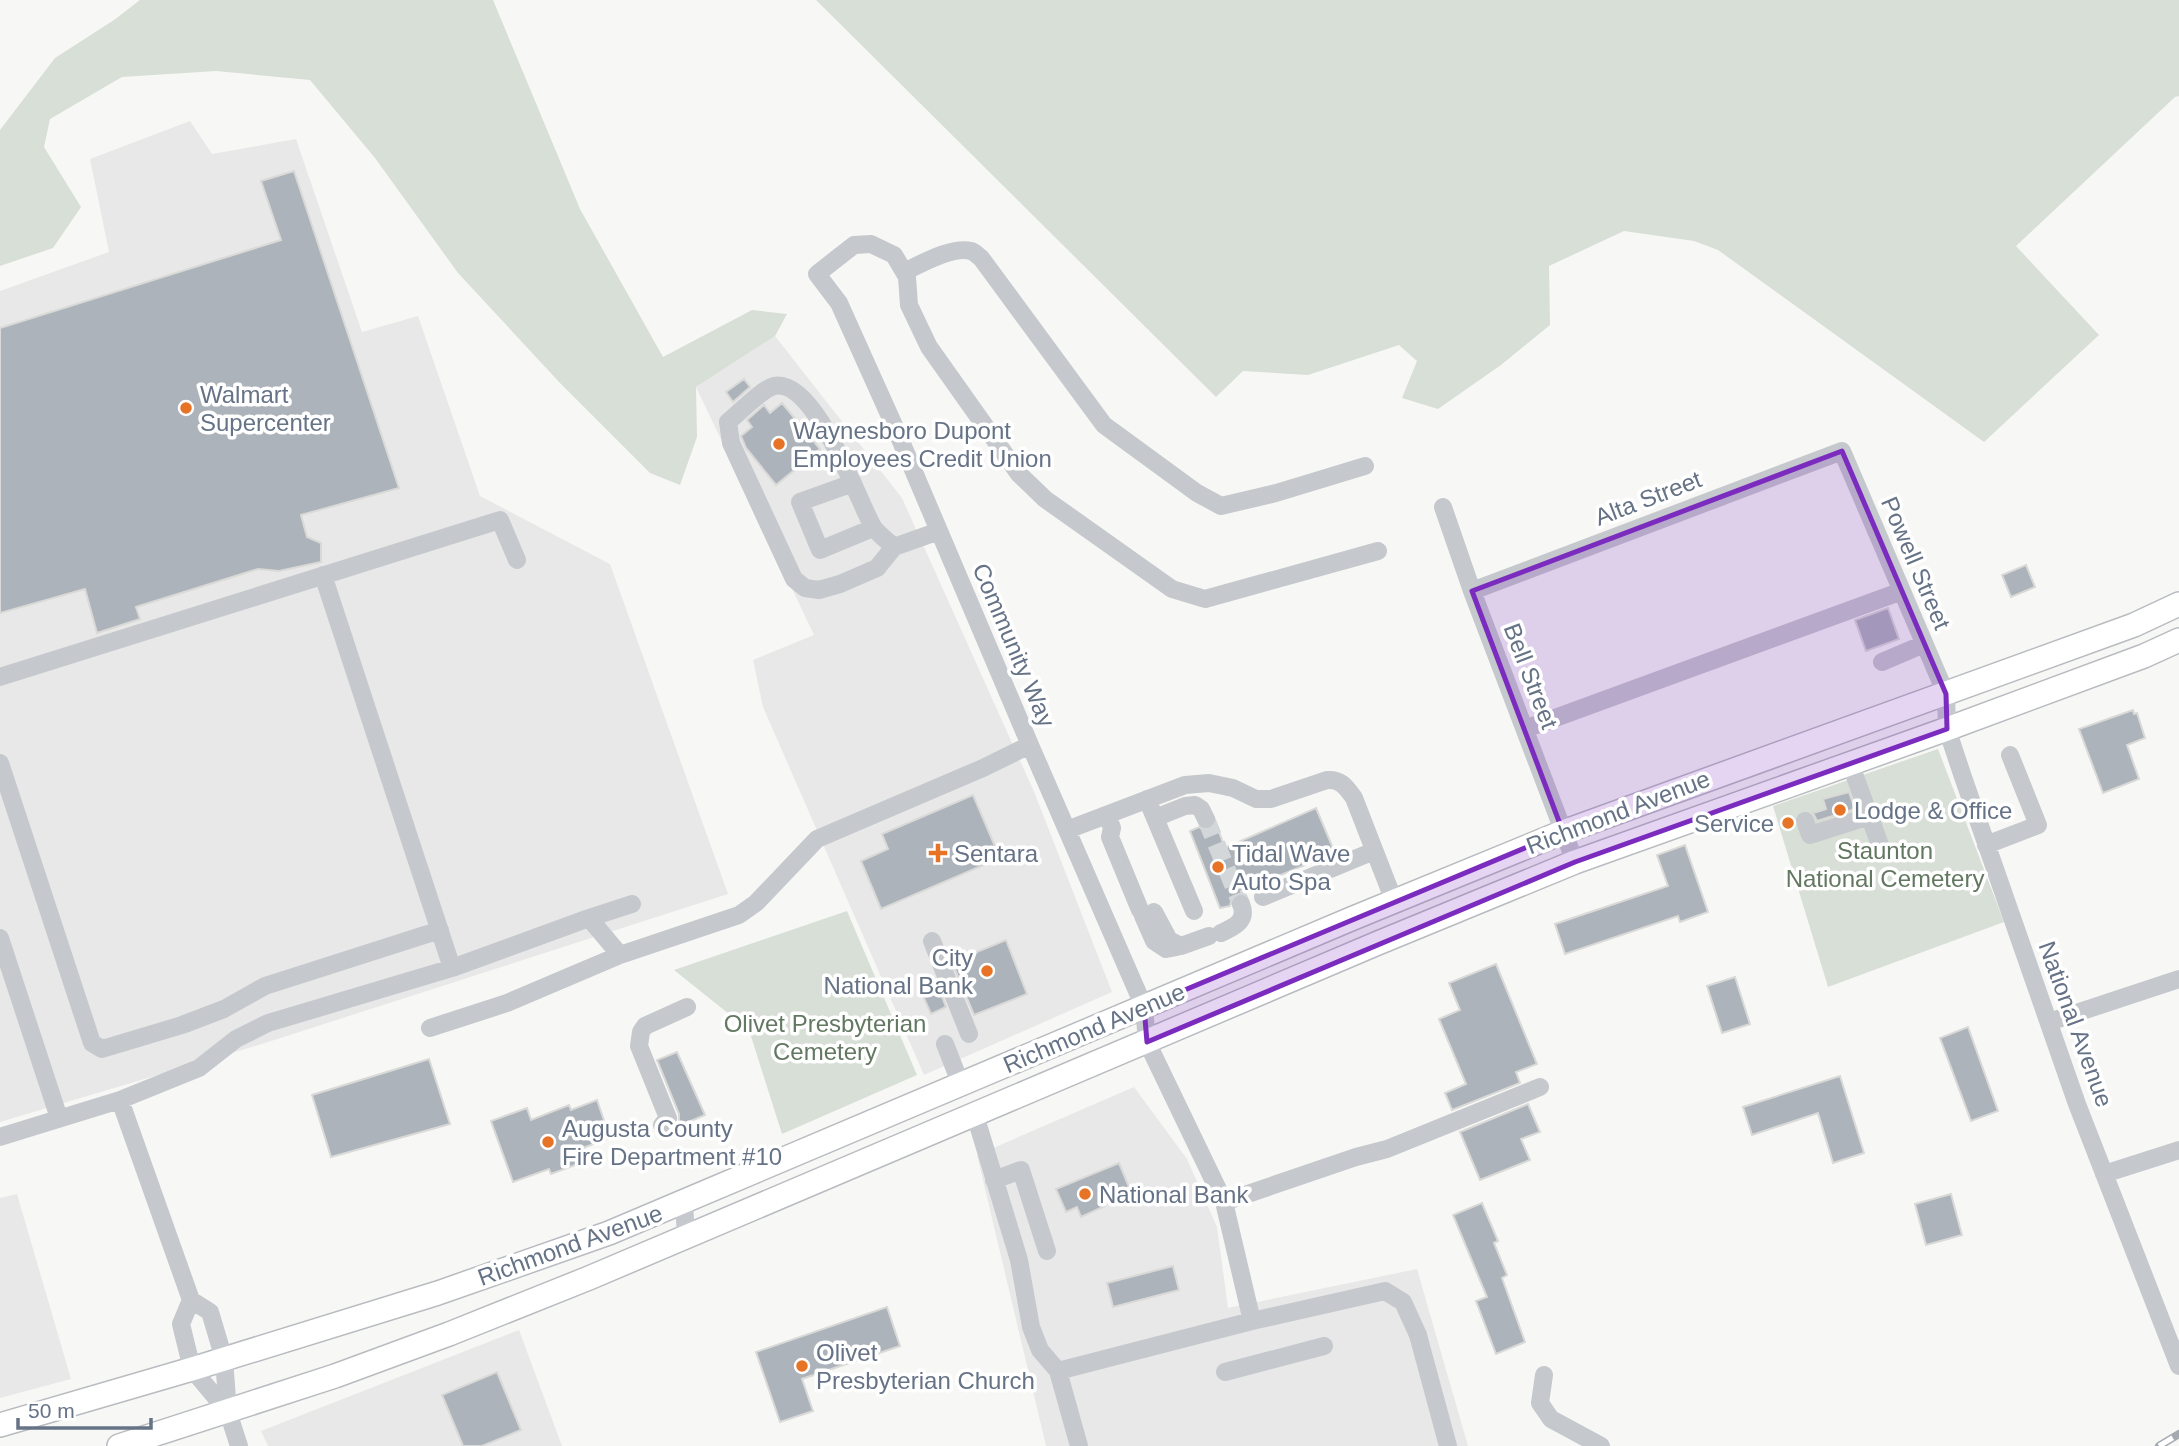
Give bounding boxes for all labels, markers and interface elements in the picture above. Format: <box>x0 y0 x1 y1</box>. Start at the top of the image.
place label: Walmart Supercenter <box>200 381 331 436</box>
marker: Walmart Supercenter <box>178 400 194 416</box>
place label: Waynesboro Dupont Employees Credit Union <box>793 417 1052 472</box>
marker: Waynesboro Dupont Employees Credit Union <box>771 436 787 452</box>
street label: Alta Street <box>1591 465 1705 531</box>
street label: Powell Street <box>1876 493 1956 634</box>
street label: Community Way <box>967 559 1061 731</box>
street label: Bell Street <box>1499 619 1564 733</box>
street label: Richmond Avenue <box>1522 765 1714 859</box>
place label: Lodge & Office <box>1854 797 2012 824</box>
marker: Lodge & Office <box>1832 802 1848 818</box>
place label: Service <box>1694 810 1774 837</box>
marker: Service <box>1780 815 1796 831</box>
park label: Staunton National Cemetery <box>1786 837 1984 892</box>
place label: Sentara <box>954 840 1039 867</box>
place label: Tidal Wave Auto Spa <box>1232 840 1350 895</box>
marker: Sentara <box>928 843 948 863</box>
marker: Tidal Wave Auto Spa <box>1210 859 1226 875</box>
street label: National Avenue <box>2033 937 2119 1111</box>
place label: City National Bank <box>824 944 974 999</box>
marker: City National Bank <box>979 963 995 979</box>
street label: Richmond Avenue <box>999 978 1189 1078</box>
park label: Olivet Presbyterian Cemetery <box>724 1010 926 1065</box>
place label: Augusta County Fire Department #10 <box>562 1115 782 1170</box>
marker: Augusta County Fire Department #10 <box>540 1134 556 1150</box>
place label: National Bank <box>1099 1181 1249 1208</box>
marker: National Bank <box>1077 1186 1093 1202</box>
street label: Richmond Avenue <box>474 1199 666 1291</box>
place label: Olivet Presbyterian Church <box>816 1339 1035 1394</box>
marker: Olivet Presbyterian Church <box>794 1358 810 1374</box>
scale bar <box>18 1386 150 1430</box>
text: 50 m <box>28 1399 75 1422</box>

